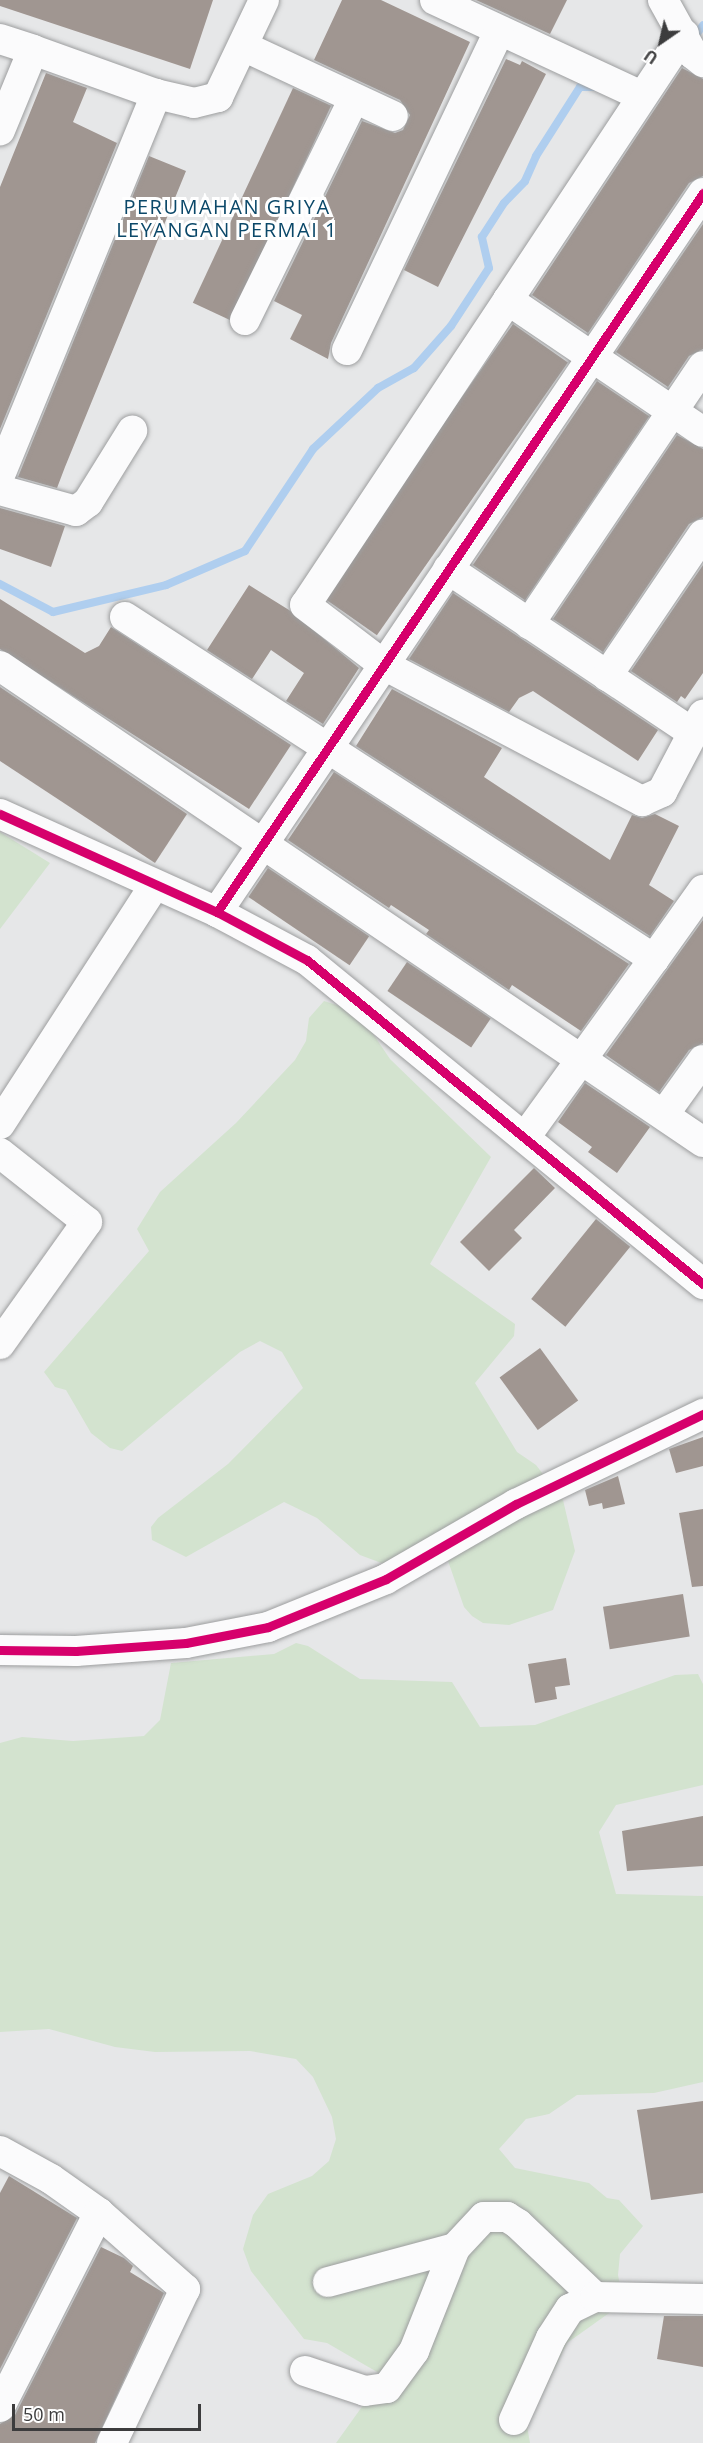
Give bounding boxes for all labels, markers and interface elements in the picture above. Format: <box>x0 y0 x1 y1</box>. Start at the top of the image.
north arrow <box>631 12 691 72</box>
text: U <box>640 44 662 69</box>
district label: PERUMAHAN GRIYA LEYANGAN PERMAI 1 <box>116 194 338 241</box>
scale bar <box>15 2392 204 2430</box>
text: 50 m <box>23 2402 65 2426</box>

